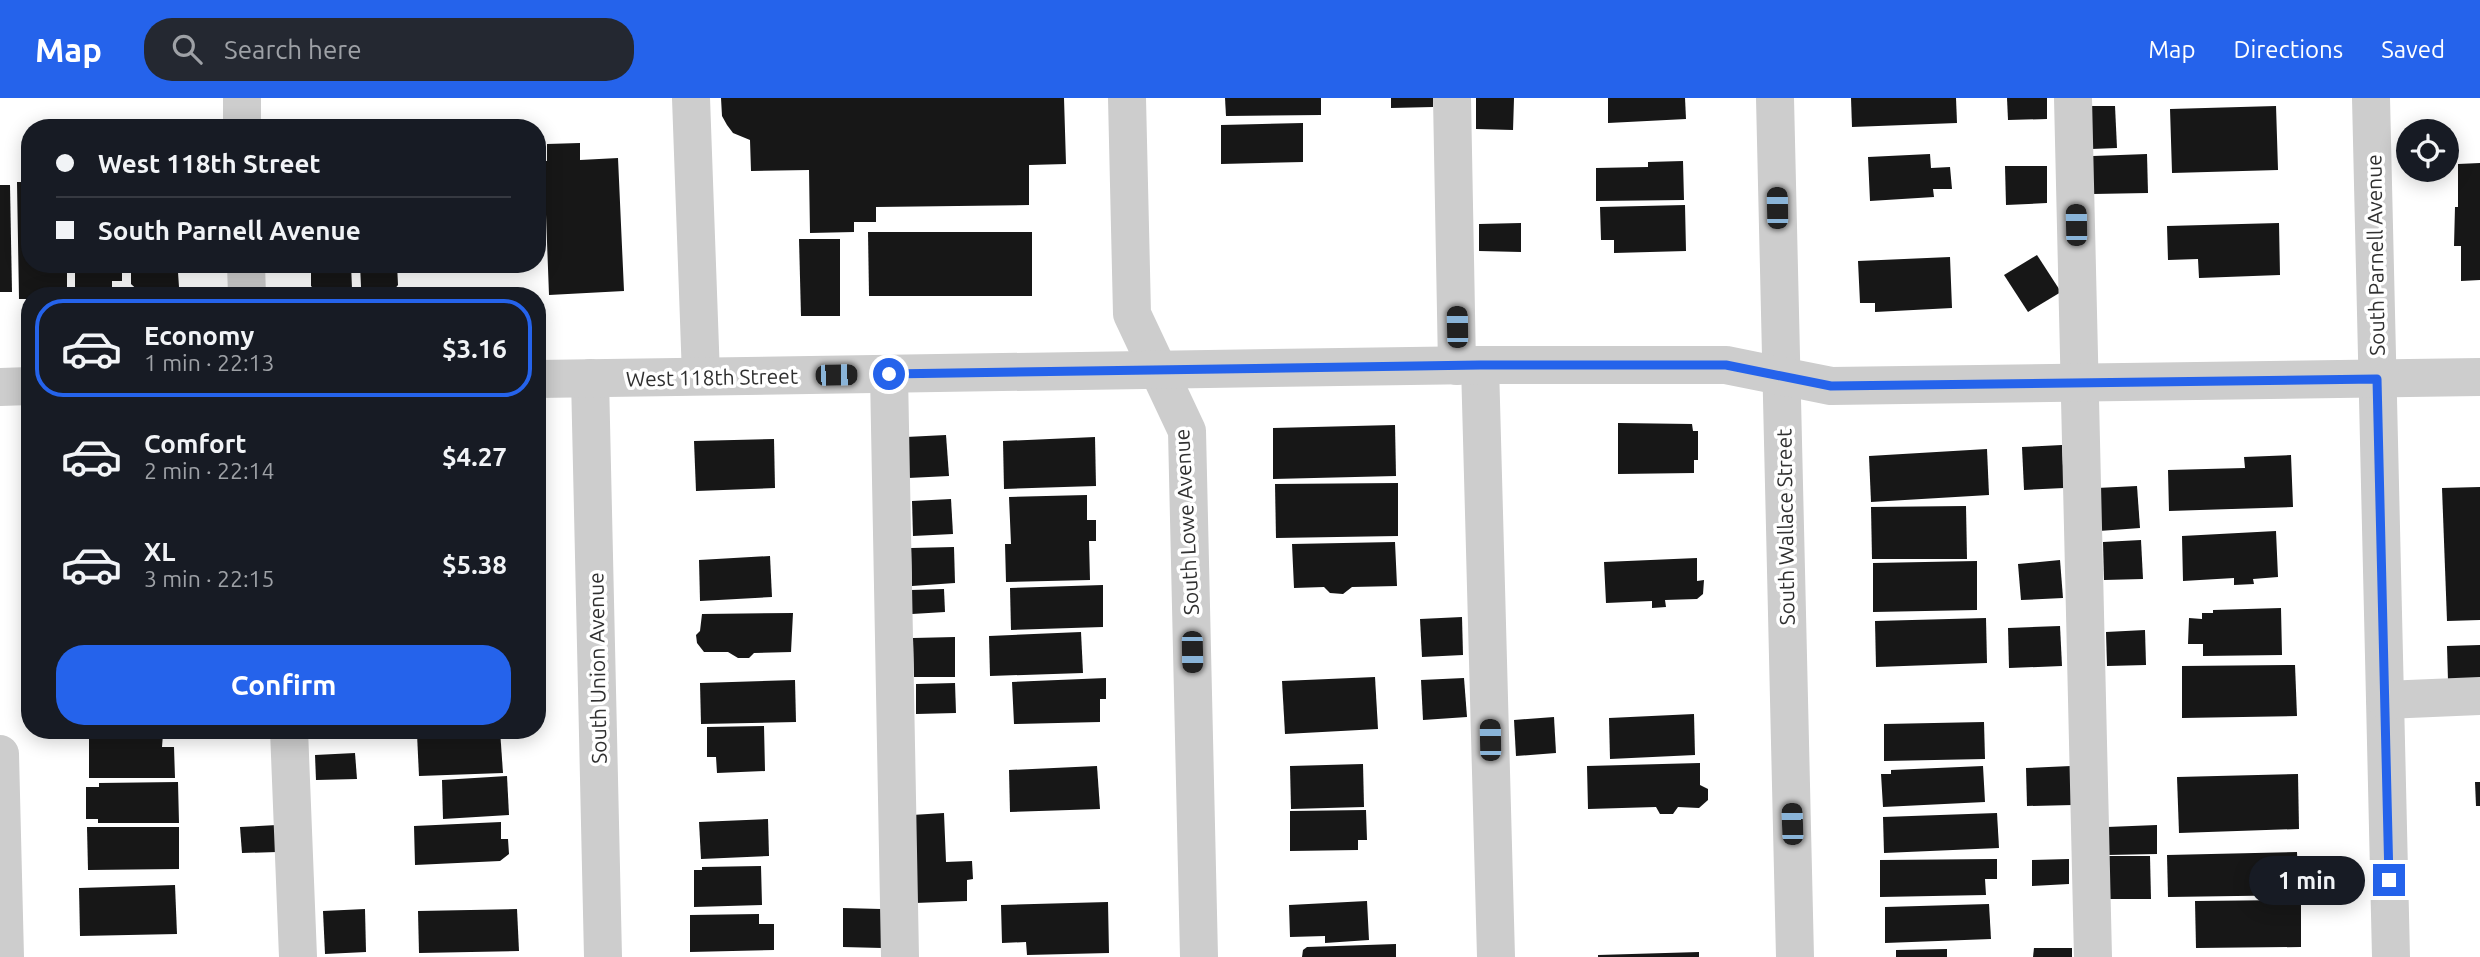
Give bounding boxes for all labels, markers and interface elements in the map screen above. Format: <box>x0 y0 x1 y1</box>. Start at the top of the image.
search box <box>144 18 634 81</box>
icon: search <box>168 30 206 68</box>
text: Map <box>35 31 102 68</box>
text: Search here <box>224 35 362 64</box>
text: Map <box>2148 36 2195 63</box>
text: Directions <box>2233 36 2343 63</box>
text: Saved <box>2381 36 2445 63</box>
map controls <box>2396 119 2459 182</box>
button: locate <box>2396 119 2459 182</box>
text: West 118th Street <box>98 149 321 178</box>
street label: South Parnell Avenue <box>2361 154 2389 356</box>
car <box>1767 187 1788 229</box>
car <box>2066 204 2087 246</box>
text: South Parnell Avenue <box>98 216 361 245</box>
car <box>1447 306 1468 348</box>
icon: car <box>60 317 123 380</box>
text: Economy <box>144 321 254 350</box>
text: $3.16 <box>442 334 507 363</box>
text: 1 min · 22:13 <box>144 350 275 375</box>
route start <box>873 358 905 390</box>
street label: West 118th Street <box>626 363 798 391</box>
car <box>815 364 858 386</box>
icon: car <box>60 425 123 488</box>
street label: South Lowe Avenue <box>1169 428 1203 616</box>
street label: South Wallace Street <box>1771 428 1799 626</box>
text: Comfort <box>144 429 247 458</box>
text: $4.27 <box>442 442 507 471</box>
text: 2 min · 22:14 <box>144 458 275 483</box>
icon: car <box>60 533 123 596</box>
text: XL <box>144 537 175 566</box>
text: $5.38 <box>442 550 507 579</box>
text: 3 min · 22:15 <box>144 566 275 591</box>
street label: South Union Avenue <box>583 572 611 764</box>
car <box>1182 631 1203 673</box>
button: Confirm <box>56 645 511 725</box>
car <box>1480 719 1501 761</box>
car <box>1781 803 1804 845</box>
callout: 1 min <box>2249 856 2364 904</box>
route end <box>2373 864 2405 896</box>
text: 1 min <box>2278 868 2336 893</box>

